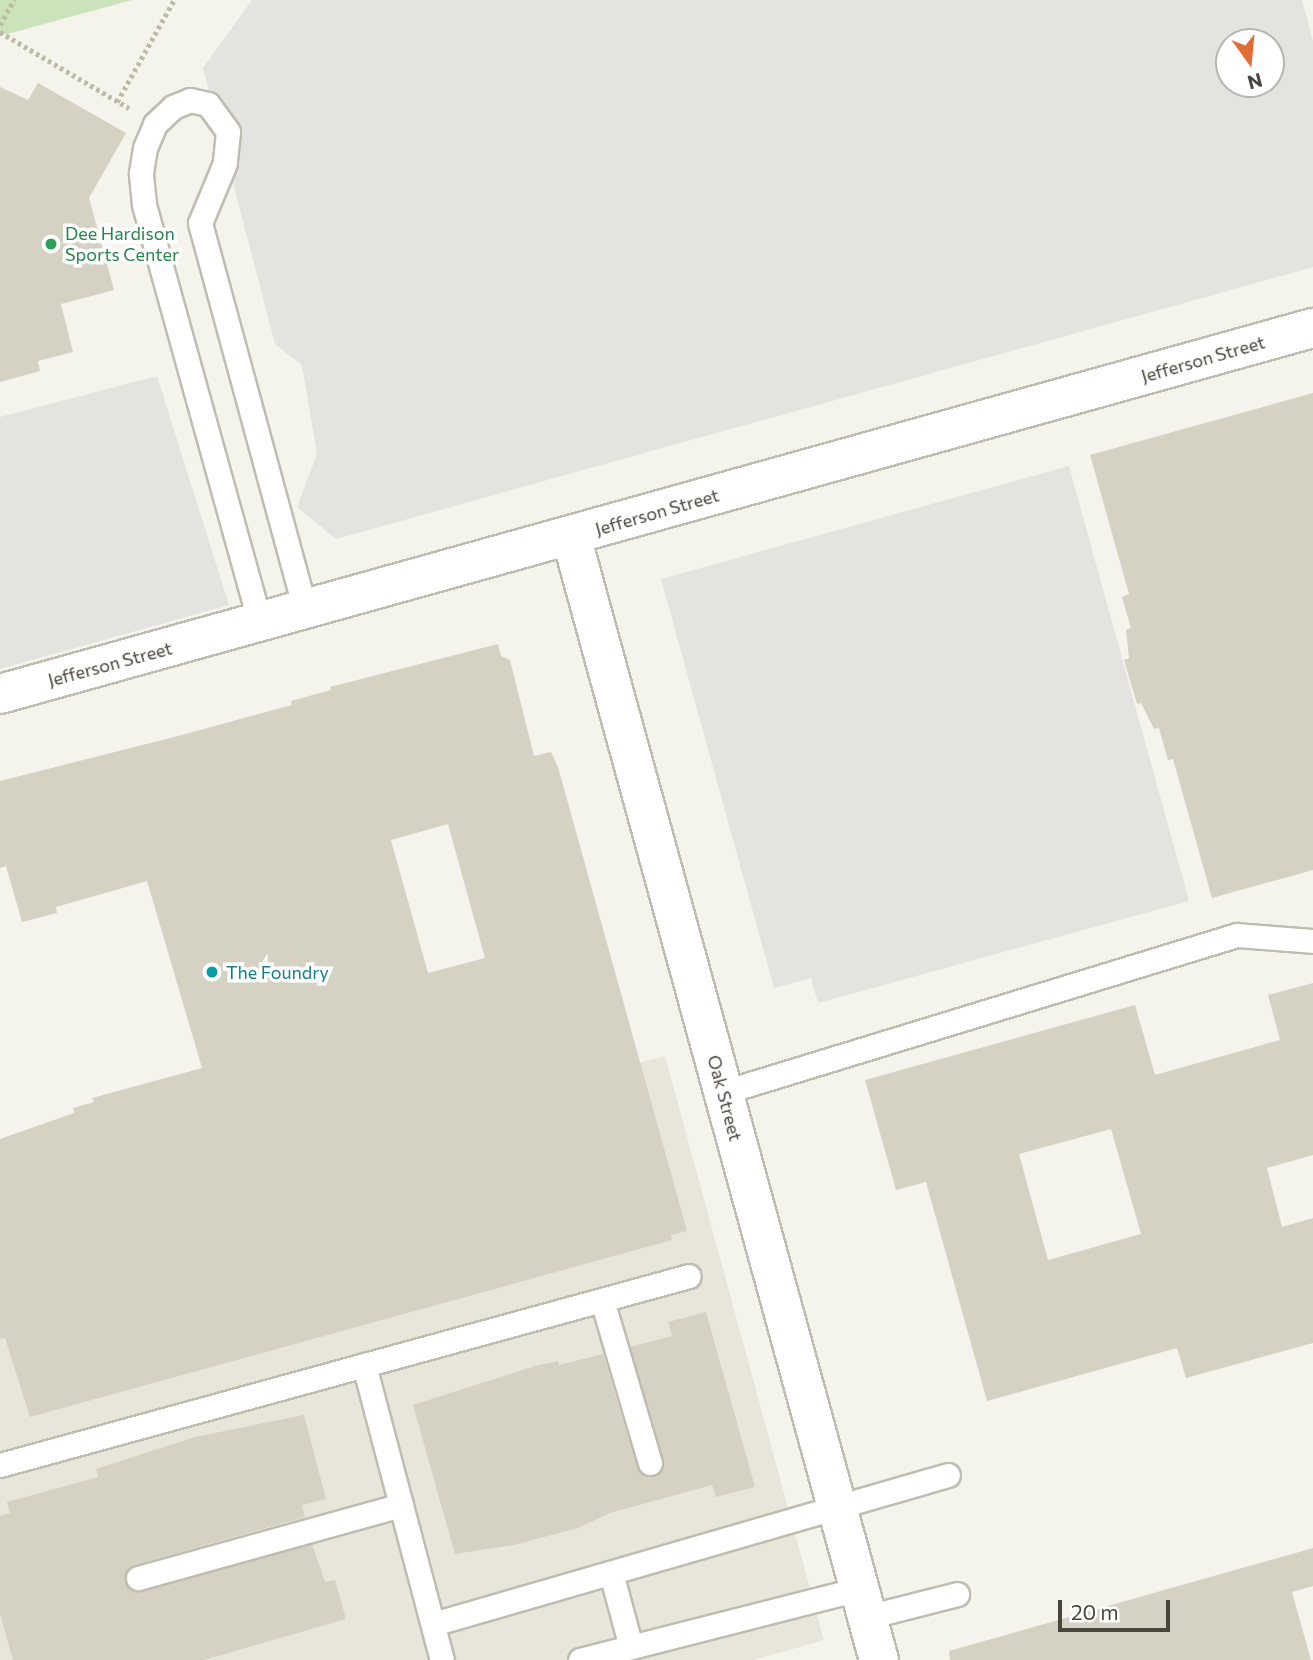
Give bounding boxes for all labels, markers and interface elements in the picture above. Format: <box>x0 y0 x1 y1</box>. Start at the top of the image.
north arrow <box>1215 28 1285 98</box>
text: N <box>1245 69 1265 95</box>
place label: Dee Hardison Sports Center <box>65 223 179 266</box>
marker: Dee Hardison Sports Center <box>43 236 59 252</box>
street label: Jefferson Street <box>1139 331 1267 387</box>
street label: Jefferson Street <box>593 484 721 540</box>
street label: Jefferson Street <box>45 637 175 691</box>
place label: The Foundry <box>226 961 329 983</box>
marker: The Foundry <box>204 964 220 980</box>
street label: Oak Street <box>703 1053 747 1143</box>
scale bar <box>1061 1586 1173 1630</box>
text: 20 m <box>1071 1599 1119 1624</box>

